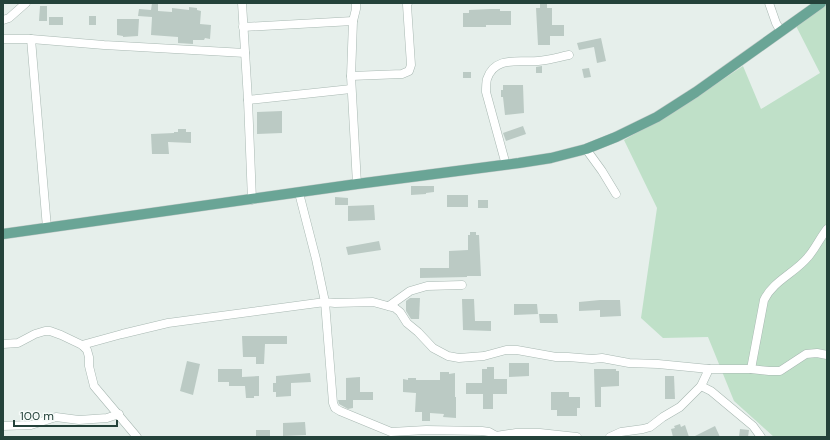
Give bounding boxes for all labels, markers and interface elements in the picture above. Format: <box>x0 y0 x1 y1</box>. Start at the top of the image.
scale bar <box>14 402 117 428</box>
text: 100 m <box>20 408 54 424</box>

